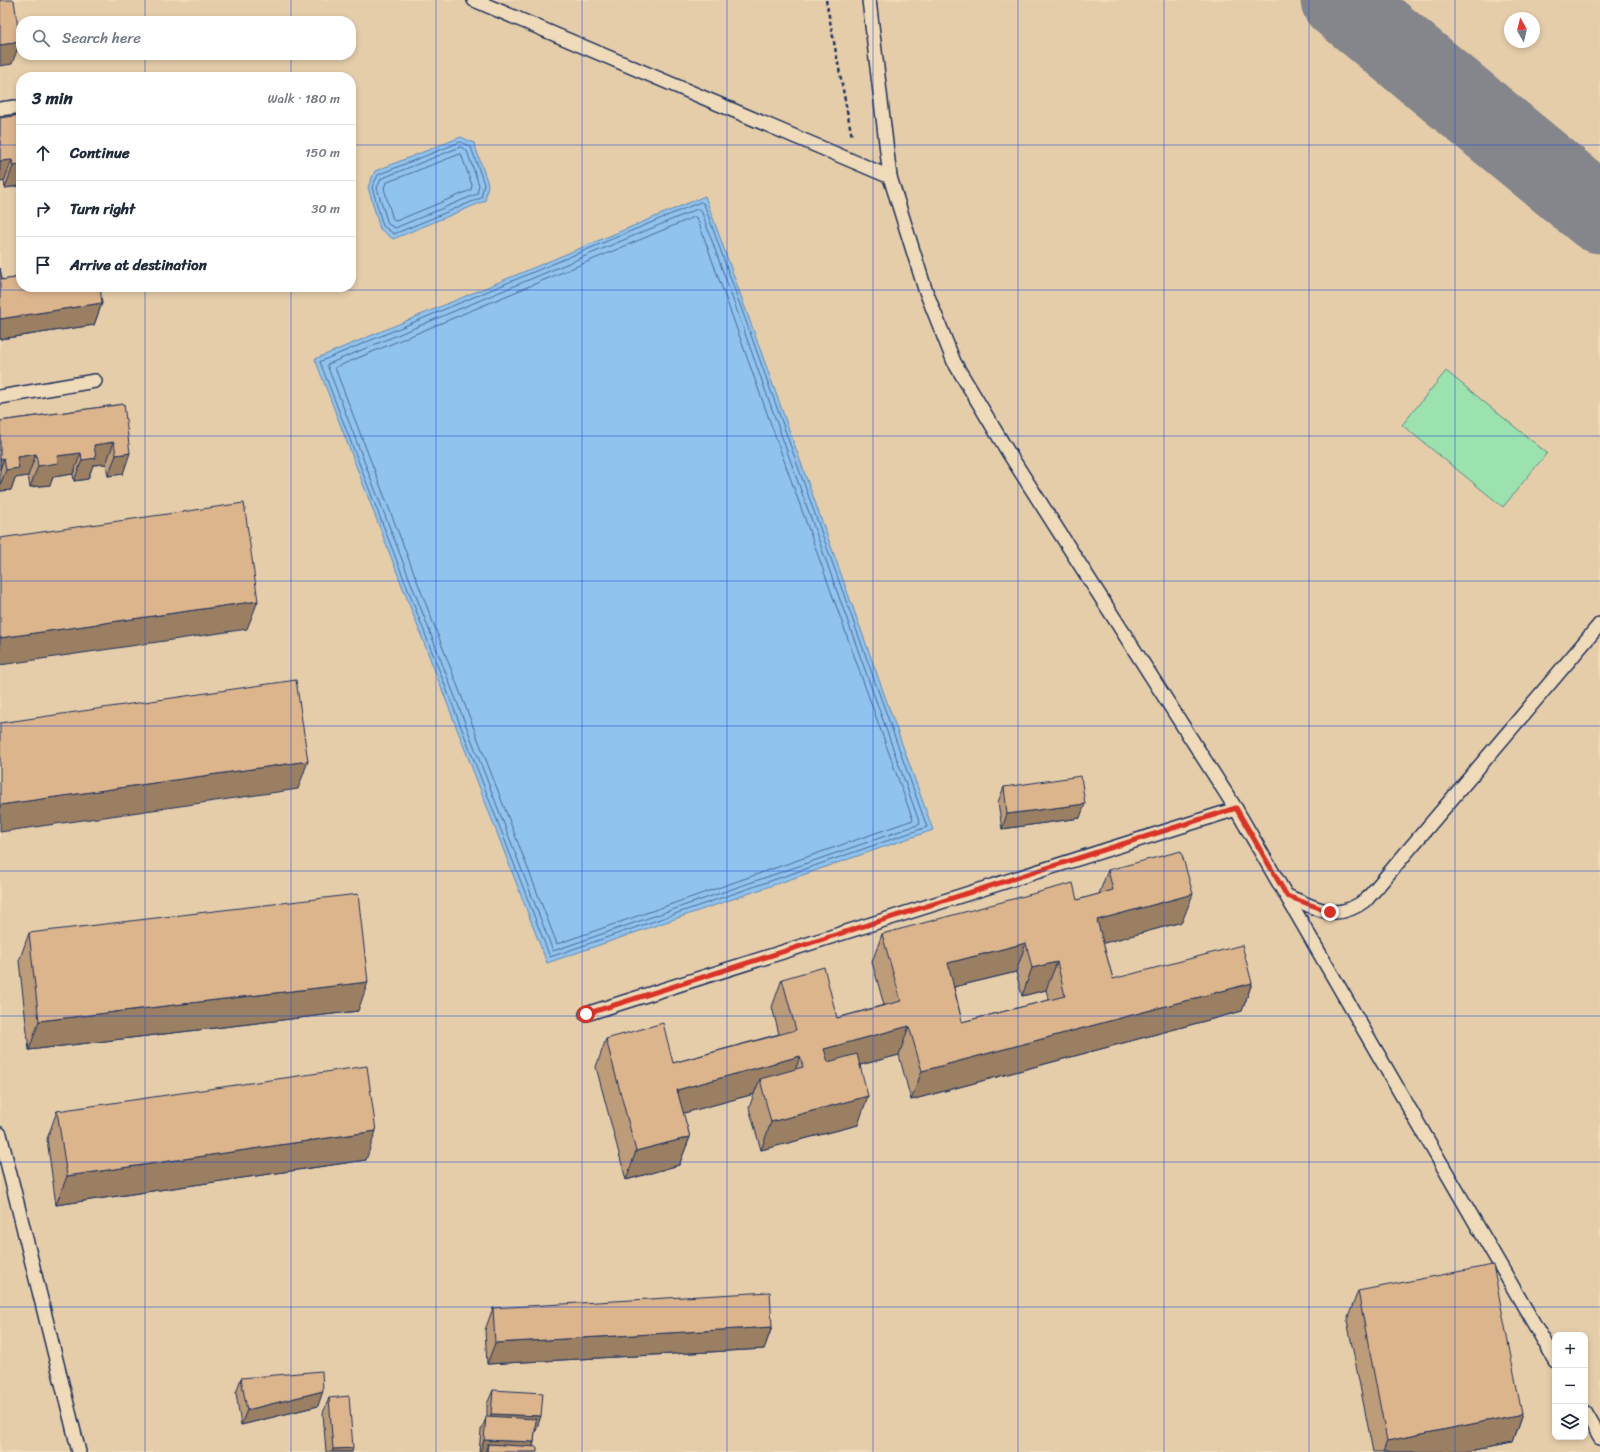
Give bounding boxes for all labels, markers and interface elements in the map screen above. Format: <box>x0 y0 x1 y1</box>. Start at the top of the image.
north arrow <box>1504 12 1540 48</box>
search box <box>16 16 356 60</box>
text: Search here <box>62 25 141 51</box>
icon: search <box>30 27 52 49</box>
text: 3 min <box>32 83 73 113</box>
text: Walk · 180 m <box>268 87 340 110</box>
text: Continue <box>70 140 130 166</box>
text: 150 m <box>305 141 340 164</box>
icon: ahead <box>32 142 54 164</box>
text: Turn right <box>70 196 135 222</box>
text: 30 m <box>311 197 340 220</box>
icon: right <box>32 198 54 220</box>
text: Arrive at destination <box>70 252 207 278</box>
icon: arrive <box>32 254 54 276</box>
route end <box>1321 903 1339 921</box>
route start <box>577 1005 595 1023</box>
map controls <box>1552 1332 1588 1440</box>
button: + <box>1552 1332 1588 1368</box>
button: − <box>1552 1368 1588 1404</box>
button: layers <box>1552 1404 1588 1440</box>

